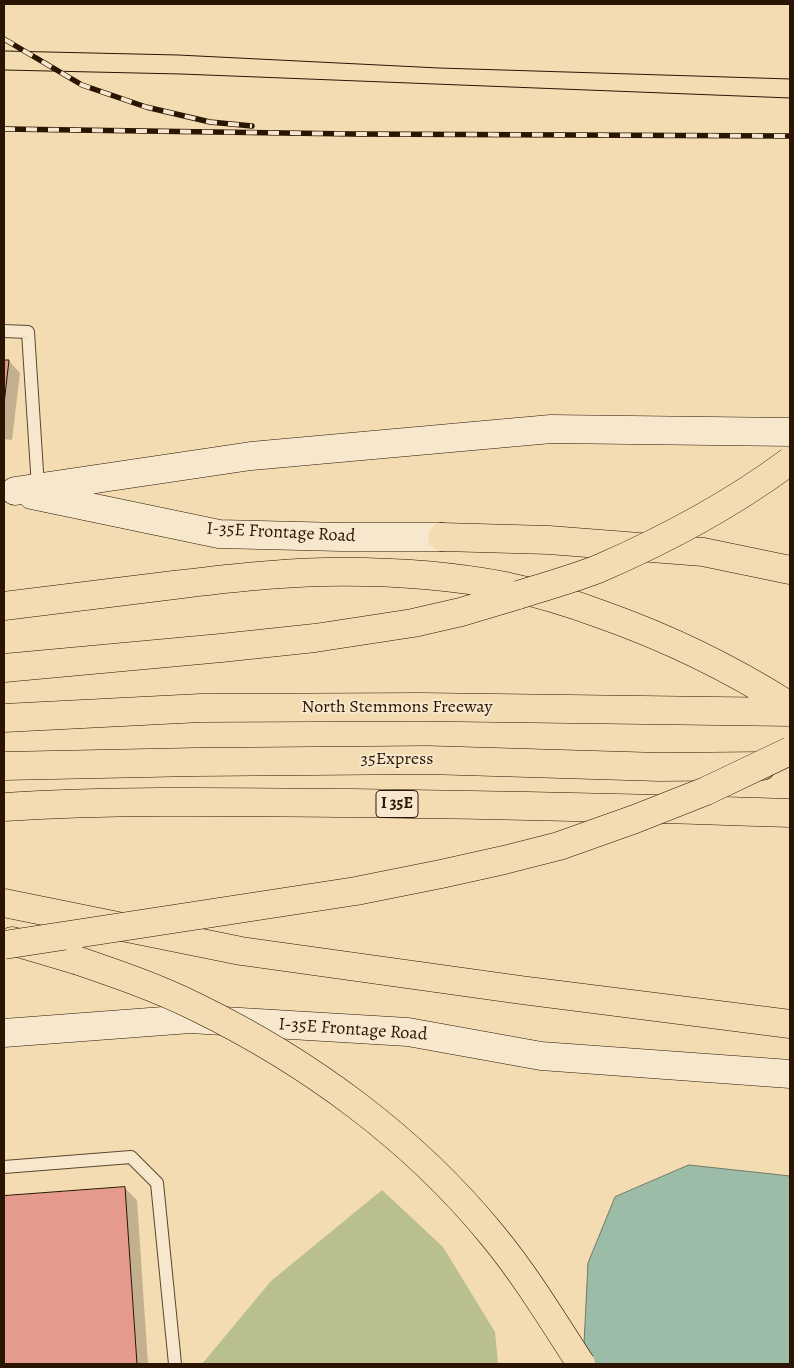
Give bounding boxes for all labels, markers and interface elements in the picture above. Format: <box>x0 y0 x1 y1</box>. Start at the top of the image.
street label: I-35E Frontage Road <box>206 518 356 548</box>
street label: North Stemmons Freeway <box>302 697 492 719</box>
street label: 35Express <box>360 749 434 771</box>
road number: I 35E <box>376 791 418 818</box>
street label: I-35E Frontage Road <box>278 1014 428 1046</box>

